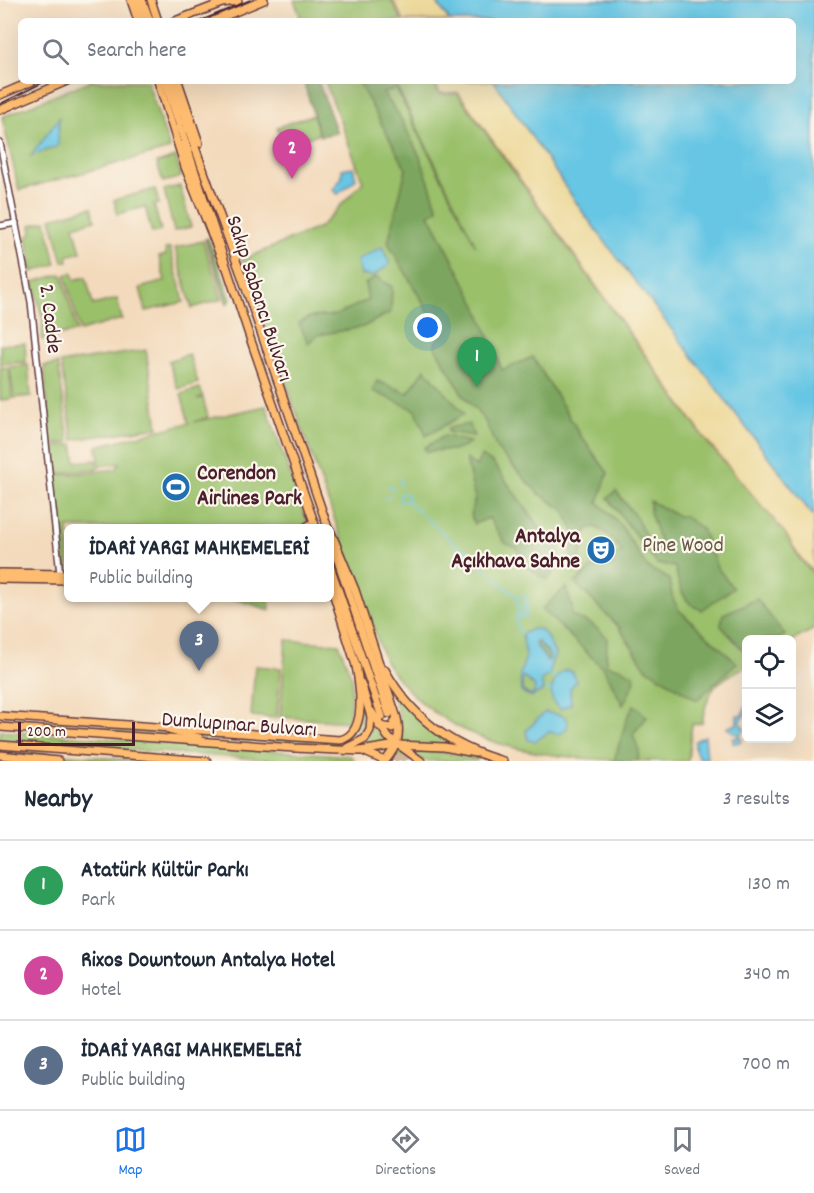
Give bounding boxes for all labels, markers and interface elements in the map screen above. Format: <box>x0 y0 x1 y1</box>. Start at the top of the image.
search box <box>18 18 796 84</box>
icon: search <box>39 35 72 68</box>
text: Search here <box>87 36 186 67</box>
pin: 2 <box>272 130 312 179</box>
street label: Sakıp Sabancı Bulvarı <box>217 212 299 386</box>
street label: 2. Cadde <box>29 282 69 356</box>
your location <box>413 313 442 342</box>
pin: 1 <box>458 338 496 387</box>
place label: Corendon Airlines Park <box>197 459 302 515</box>
sports icon: Corendon Airlines Park <box>160 471 192 503</box>
place label: Antalya Açıkhava Sahne <box>451 522 581 578</box>
popup <box>64 524 334 602</box>
park label: Pine Wood <box>642 531 724 562</box>
text: İDARİ YARGI MAHKEMELERİ <box>89 534 309 565</box>
theatre icon: Antalya Açıkhava Sahne <box>585 534 617 566</box>
text: Public building <box>89 565 193 593</box>
pin: 3 <box>180 622 218 671</box>
map controls <box>742 635 796 743</box>
button: locate <box>742 635 796 689</box>
button: layers <box>742 689 796 743</box>
street label: Dumlupınar Bulvarı <box>160 705 318 747</box>
scale bar <box>18 719 135 746</box>
text: 200 m <box>27 721 66 744</box>
text: Nearby <box>24 782 92 819</box>
text: 3 results <box>723 786 790 814</box>
text: Atatürk Kültür Parkı <box>81 856 249 887</box>
text: 1 <box>41 871 46 899</box>
text: 130 m <box>748 871 790 899</box>
text: Park <box>81 887 115 915</box>
text: Rixos Downtown Antalya Hotel <box>81 946 335 977</box>
text: 2 <box>39 961 48 989</box>
text: 340 m <box>744 961 790 989</box>
text: Hotel <box>81 977 121 1005</box>
text: İDARİ YARGI MAHKEMELERİ <box>81 1036 301 1067</box>
text: 3 <box>39 1051 48 1079</box>
text: 700 m <box>742 1051 790 1079</box>
text: Public building <box>81 1067 185 1095</box>
tab: Map <box>114 1123 147 1182</box>
tab: Directions <box>375 1123 436 1182</box>
tab: Saved <box>664 1123 700 1182</box>

